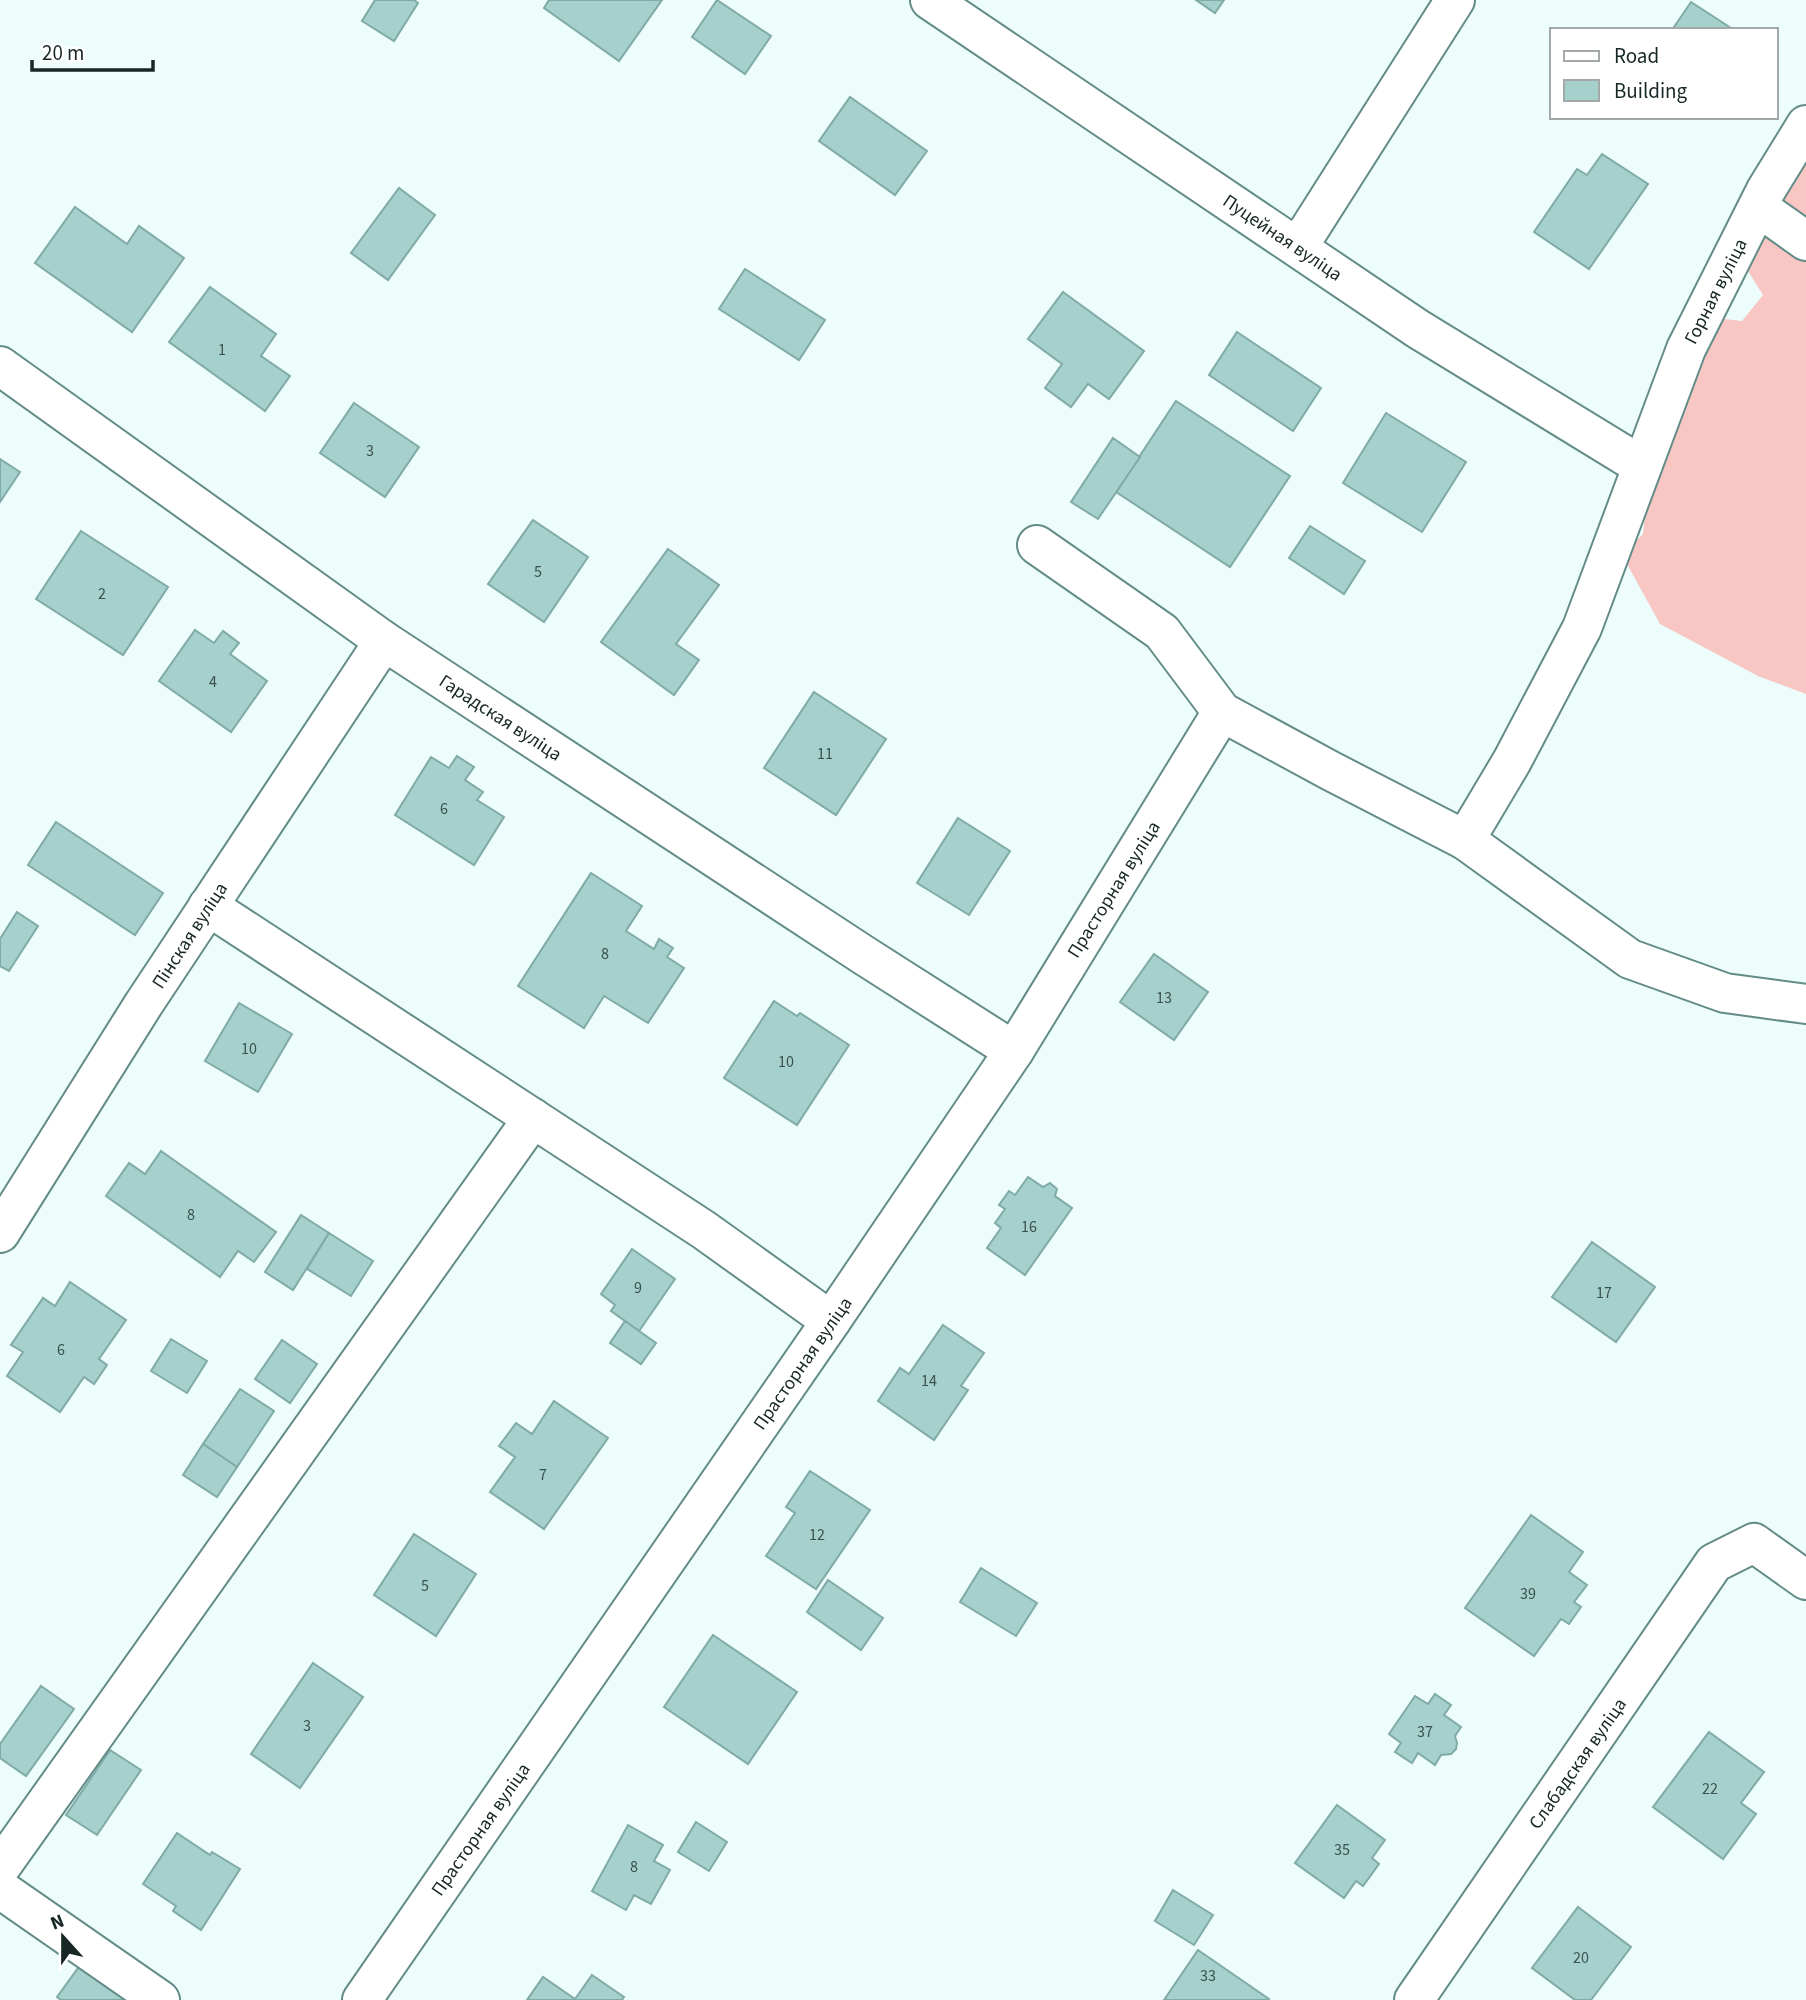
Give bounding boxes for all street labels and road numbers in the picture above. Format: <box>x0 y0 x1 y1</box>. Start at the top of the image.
street label: Пуцейная вуліца <box>1217 188 1347 288</box>
street label: Горная вуліца <box>1678 234 1755 349</box>
street label: Гарадская вуліца <box>433 668 567 768</box>
street label: Прасторная вуліца <box>1061 816 1167 964</box>
street label: Пінская вуліца <box>146 877 235 994</box>
street label: Прасторная вуліца <box>747 1292 859 1436</box>
street label: Слабадская вуліца <box>1523 1693 1634 1835</box>
street label: Прасторная вуліца <box>425 1758 537 1902</box>

